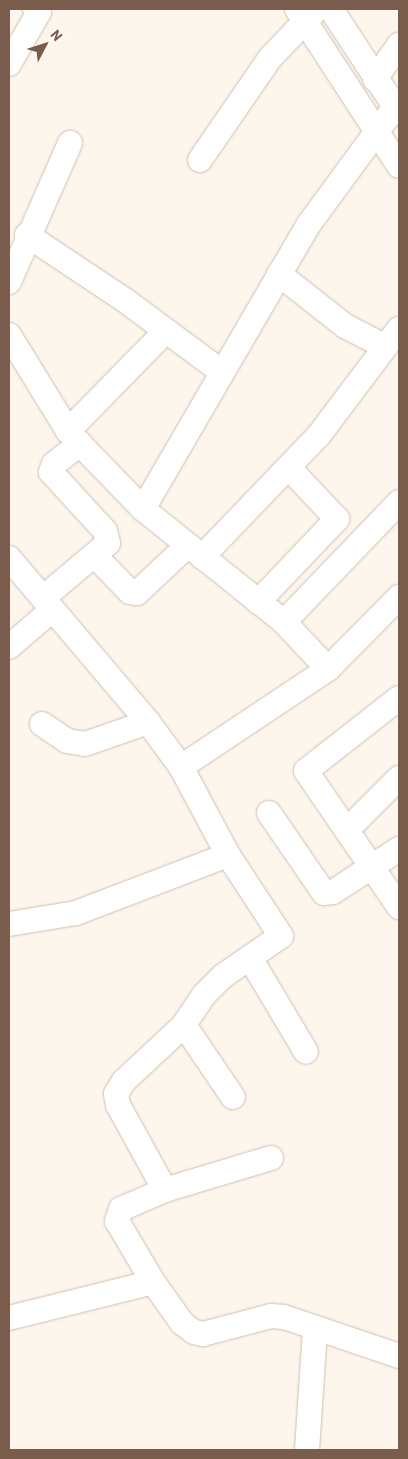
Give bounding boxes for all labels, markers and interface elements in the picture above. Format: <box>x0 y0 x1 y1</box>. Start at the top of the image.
north arrow <box>20 20 70 70</box>
text: N <box>47 26 66 44</box>

